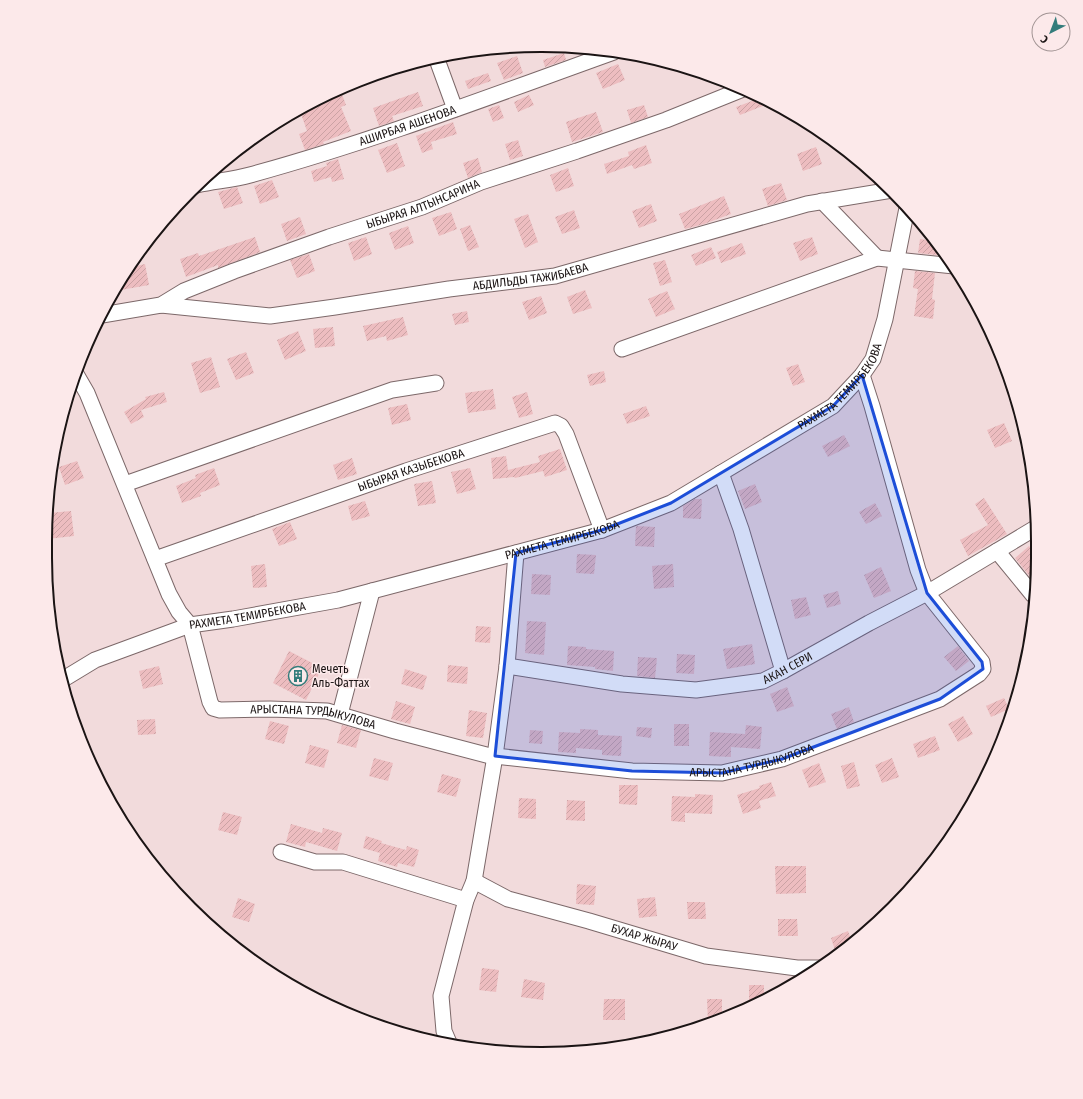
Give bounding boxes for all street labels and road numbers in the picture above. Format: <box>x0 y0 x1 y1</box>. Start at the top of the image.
street label: АШИРБАЯ АШЕНОВА <box>357 102 458 149</box>
street label: ЫБЫРАЯ АЛТЫНСАРИНА <box>364 176 482 232</box>
street label: АБДИЛЬДЫ ТАЖИБАЕВА <box>472 260 590 293</box>
street label: РАХМЕТА ТЕМИРБЕКОВА <box>795 341 885 433</box>
street label: ЫБЫРАЯ КАЗЫБЕКОВА <box>356 446 467 494</box>
street label: РАХМЕТА ТЕМИРБЕКОВА <box>504 517 622 562</box>
street label: РАХМЕТА ТЕМИРБЕКОВА <box>188 599 307 632</box>
street label: АКАН СЕРИ <box>760 649 815 687</box>
street label: АРЫСТАНА ТУРДЫКУЛОВА <box>250 702 378 732</box>
street label: АРЫСТАНА ТУРДЫКУЛОВА <box>689 740 816 780</box>
street label: БУХАР ЖЫРАУ <box>609 921 679 954</box>

